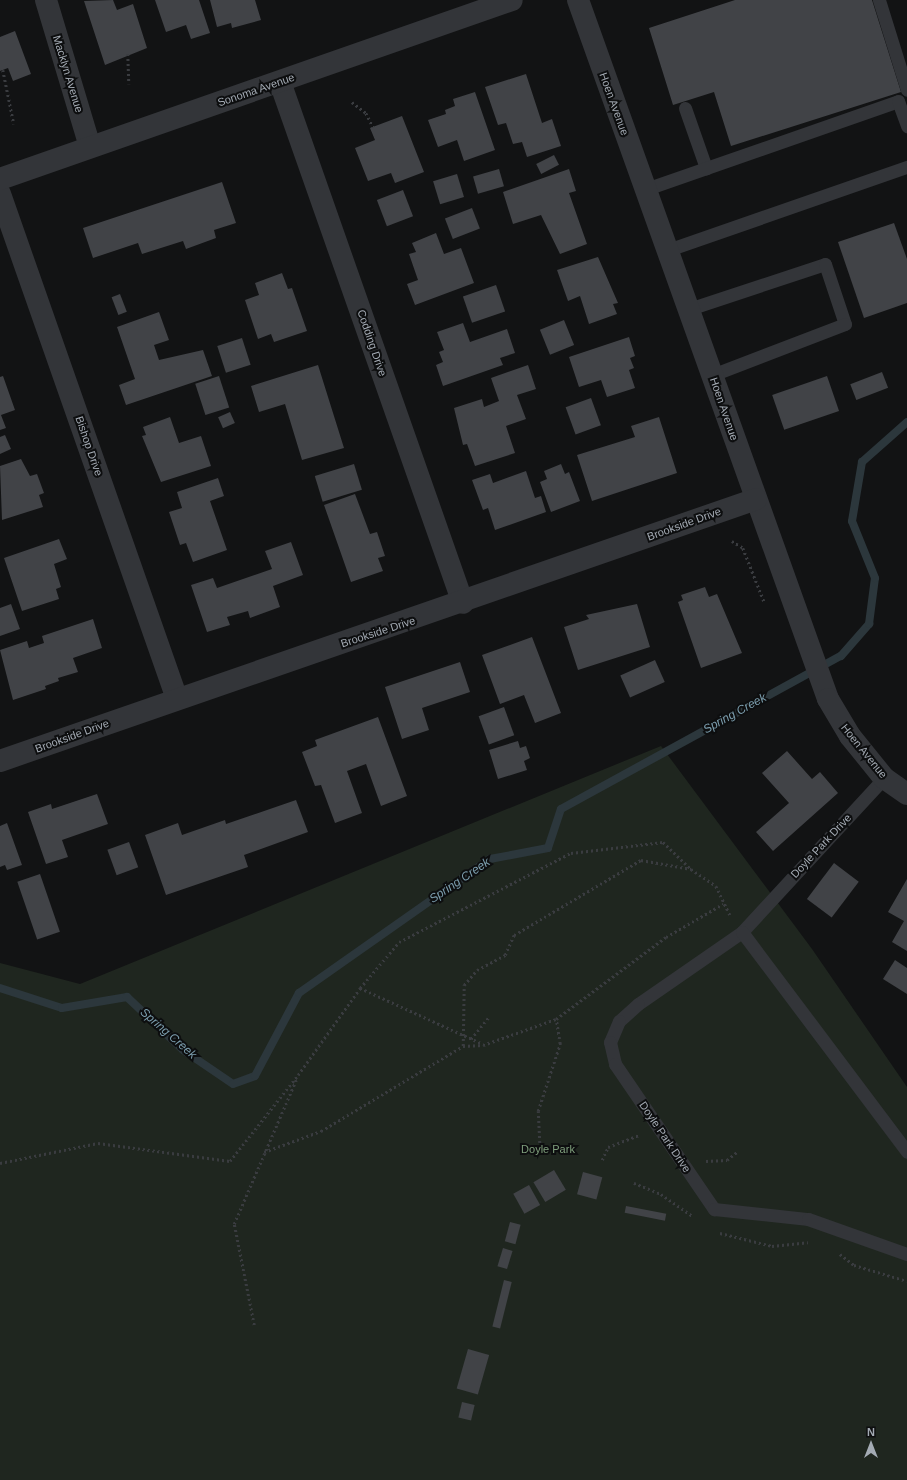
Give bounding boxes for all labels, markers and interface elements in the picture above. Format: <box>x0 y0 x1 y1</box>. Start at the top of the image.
street label: Macklyn Avenue <box>50 34 86 114</box>
street label: Sonoma Avenue <box>215 71 297 109</box>
street label: Hoen Avenue <box>596 71 632 137</box>
street label: Codding Drive <box>354 308 390 378</box>
street label: Hoen Avenue <box>707 375 741 443</box>
street label: Bishop Drive <box>73 414 105 478</box>
street label: Brookside Drive <box>645 505 723 543</box>
street label: Brookside Drive <box>339 614 417 650</box>
water label: Spring Creek <box>701 691 769 737</box>
street label: Brookside Drive <box>33 717 111 755</box>
street label: Hoen Avenue <box>838 721 890 781</box>
street label: Doyle Park Drive <box>788 811 854 881</box>
water label: Spring Creek <box>427 855 493 907</box>
water label: Spring Creek <box>137 1006 199 1062</box>
street label: Doyle Park Drive <box>636 1099 694 1175</box>
park label: Doyle Park <box>521 1142 575 1156</box>
north arrow <box>851 1424 891 1464</box>
text: N <box>867 1426 875 1438</box>

